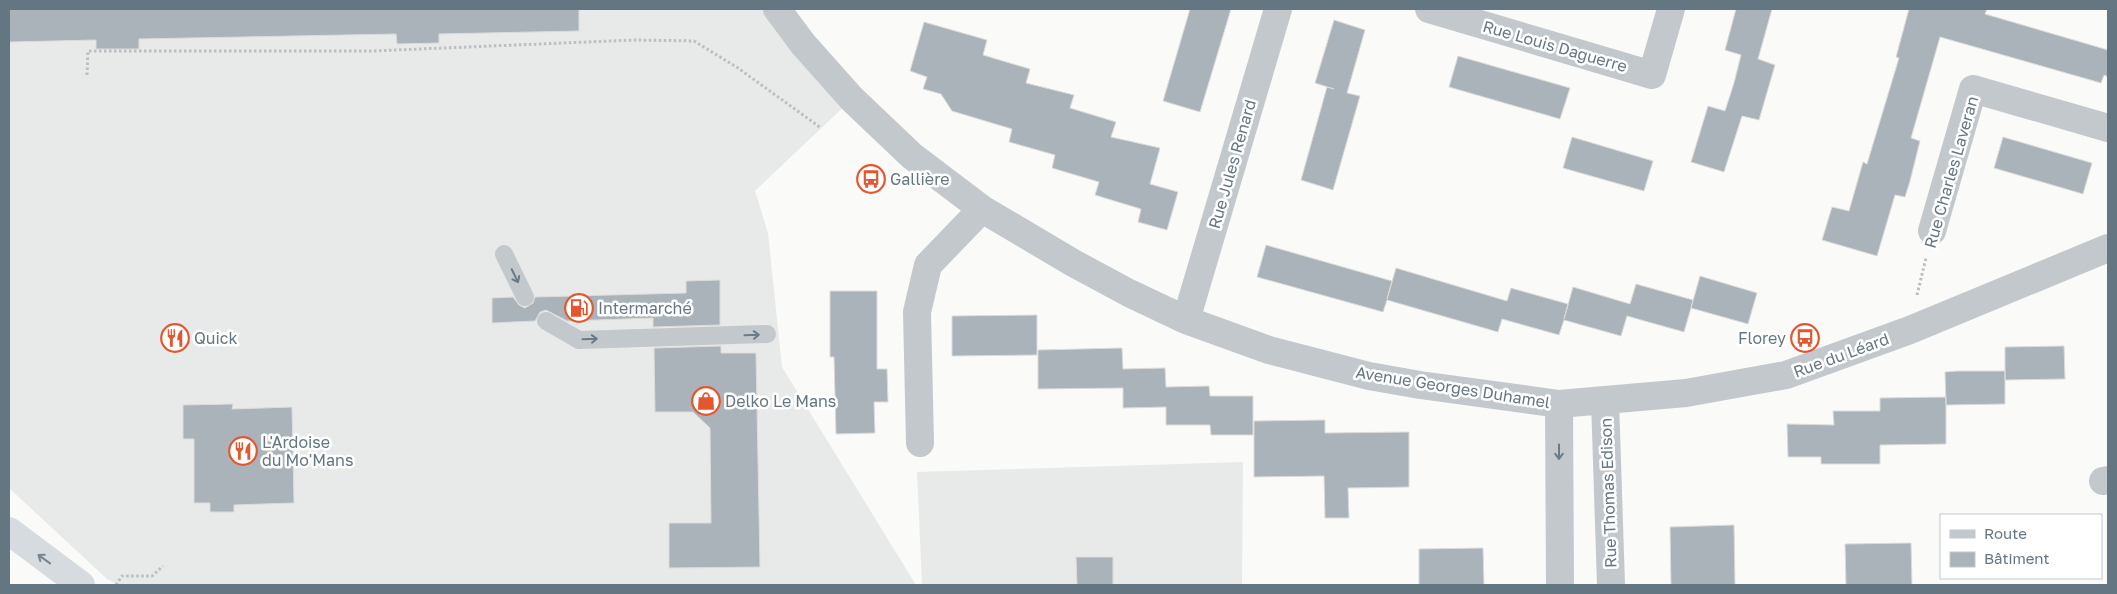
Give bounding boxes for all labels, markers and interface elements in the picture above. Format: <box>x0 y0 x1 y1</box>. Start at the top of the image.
street label: Rue Louis Daguerre <box>1481 16 1629 76</box>
street label: Rue Charles Laveran <box>1920 94 1982 250</box>
street label: Rue Jules Renard <box>1204 97 1260 231</box>
bus stop icon: Gallière <box>856 164 886 194</box>
place label: Gallière <box>890 169 950 189</box>
one-way arrow <box>510 268 520 283</box>
fuel station icon: Intermarché <box>564 293 594 323</box>
place label: Intermarché <box>598 298 692 318</box>
restaurant icon: Quick <box>160 323 190 353</box>
bus stop icon: Florey <box>1790 323 1820 353</box>
place label: Quick <box>194 328 238 348</box>
place label: Florey <box>1738 328 1786 348</box>
street label: Rue du Léard <box>1790 328 1892 382</box>
one-way arrow <box>744 330 760 339</box>
one-way arrow <box>582 334 598 344</box>
street label: Avenue Georges Duhamel <box>1354 362 1552 412</box>
shop icon: Delko Le Mans <box>691 386 721 416</box>
place label: Delko Le Mans <box>725 391 836 411</box>
street label: Rue Thomas Edison <box>1595 418 1621 568</box>
place label: L'Ardoise du Mo'Mans <box>262 432 353 470</box>
restaurant icon: L'Ardoise du Mo'Mans <box>228 436 258 466</box>
one-way arrow <box>1554 444 1564 460</box>
legend <box>1940 514 2102 579</box>
text: Route <box>1984 524 2027 542</box>
text: Bâtiment <box>1984 549 2049 567</box>
one-way arrow <box>37 554 51 564</box>

